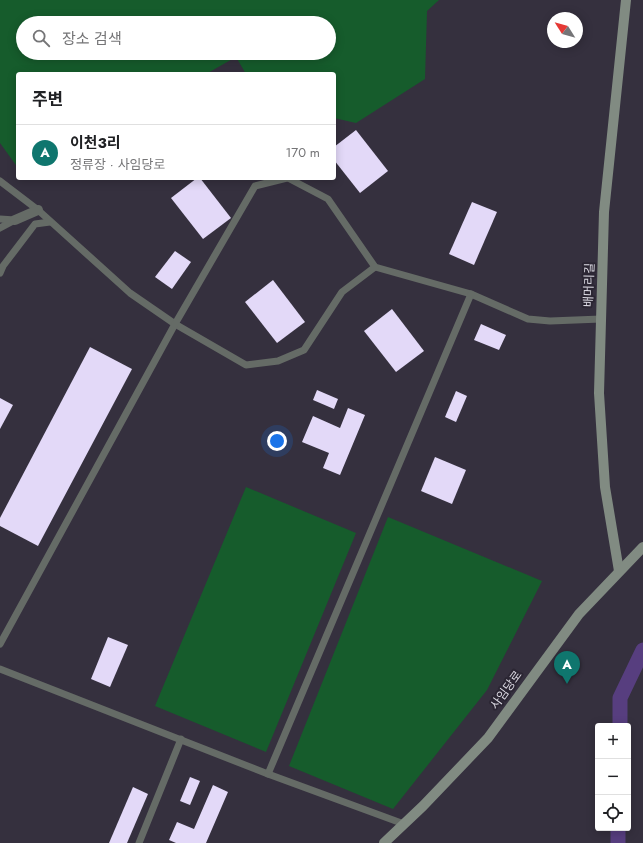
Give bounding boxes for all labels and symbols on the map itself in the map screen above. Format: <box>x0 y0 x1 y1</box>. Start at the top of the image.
north arrow <box>547 12 583 48</box>
street label: 배머리길 <box>579 263 599 307</box>
your location <box>267 431 287 451</box>
pin: A <box>554 651 580 684</box>
street label: 사임당로 <box>486 667 526 713</box>

